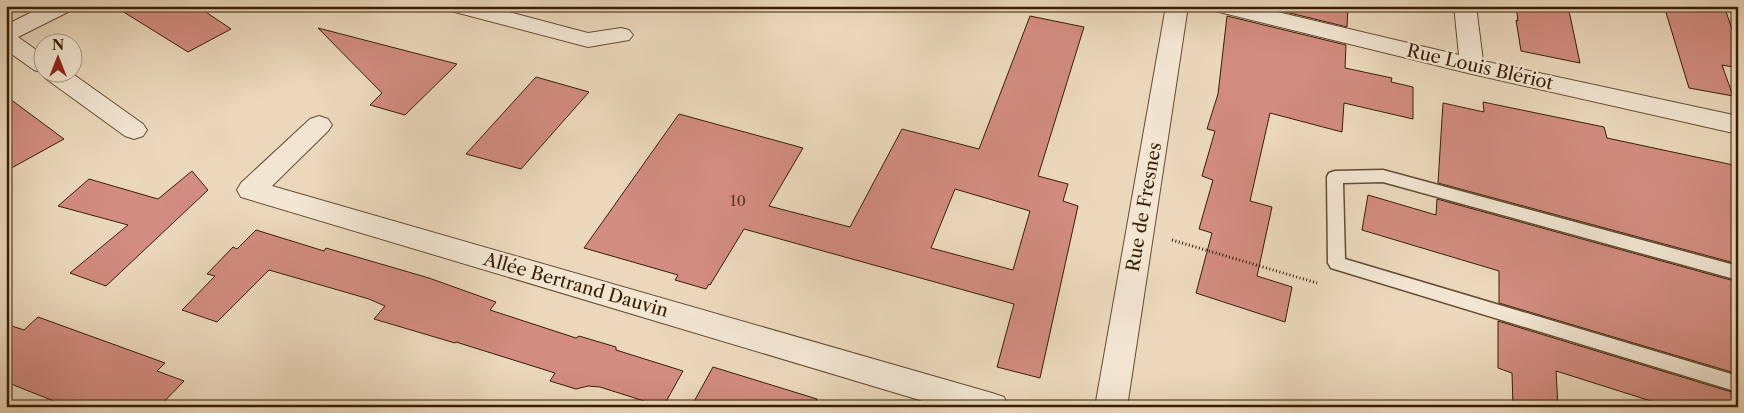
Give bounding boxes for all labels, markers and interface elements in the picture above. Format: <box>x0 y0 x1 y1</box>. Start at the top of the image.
north arrow <box>32 32 82 82</box>
text: N <box>52 36 64 54</box>
street label: Rue Louis Blériot <box>1405 39 1556 95</box>
street label: Rue de Fresnes <box>1122 141 1166 273</box>
house number: 10 <box>730 191 746 210</box>
street label: Allée Bertrand Dauvin <box>480 248 671 322</box>

